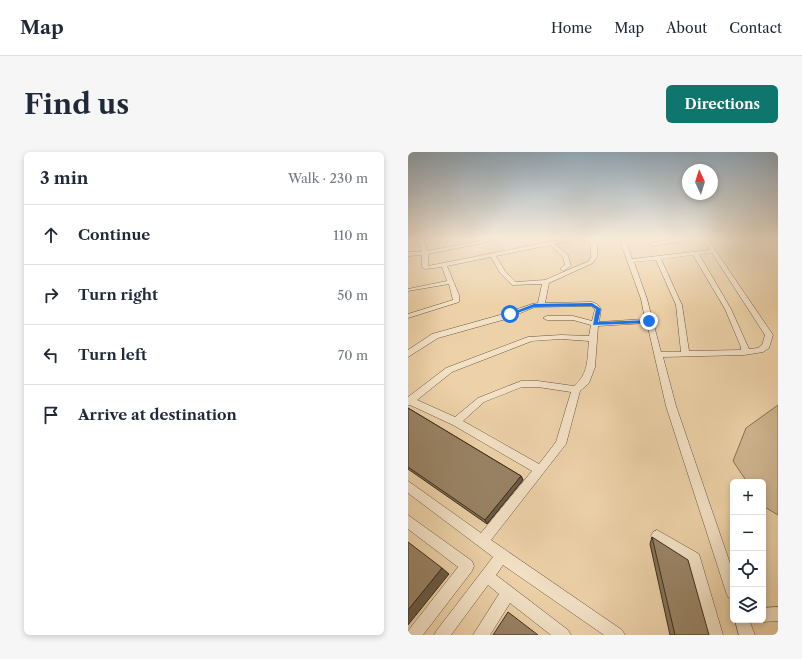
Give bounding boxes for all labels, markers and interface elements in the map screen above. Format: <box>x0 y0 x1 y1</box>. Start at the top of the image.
text: Map <box>20 16 64 39</box>
text: Home <box>551 19 592 37</box>
text: Map <box>614 19 644 37</box>
text: About <box>666 19 707 37</box>
text: Contact <box>729 19 782 37</box>
button: Directions <box>666 85 778 123</box>
text: Find us <box>24 87 129 121</box>
north arrow <box>682 164 718 200</box>
text: 3 min <box>40 168 89 188</box>
text: Walk · 230 m <box>288 170 368 186</box>
icon: ahead <box>40 224 62 246</box>
text: Continue <box>78 225 150 244</box>
text: 110 m <box>333 227 368 243</box>
icon: right <box>40 284 62 306</box>
text: Turn right <box>78 285 158 304</box>
text: 50 m <box>337 287 368 303</box>
route start <box>501 305 519 323</box>
route end <box>640 312 658 330</box>
icon: left <box>40 344 62 366</box>
text: Turn left <box>78 345 147 364</box>
text: 70 m <box>338 347 368 363</box>
icon: arrive <box>40 404 62 426</box>
text: Arrive at destination <box>78 405 237 424</box>
map controls <box>730 479 766 623</box>
button: + <box>730 479 766 515</box>
button: − <box>730 515 766 551</box>
button: locate <box>730 551 766 587</box>
button: layers <box>730 587 766 623</box>

